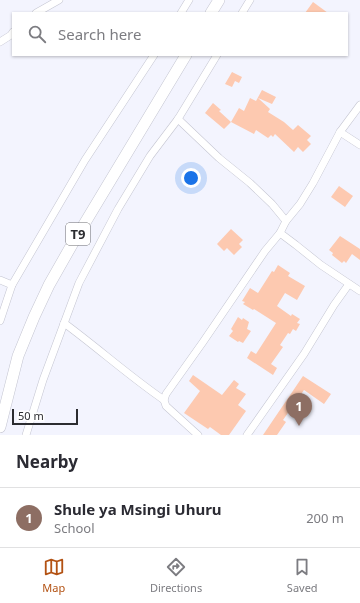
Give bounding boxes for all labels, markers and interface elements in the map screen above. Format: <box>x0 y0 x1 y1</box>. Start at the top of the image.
search box <box>12 12 348 56</box>
icon: search <box>26 23 48 45</box>
text: Search here <box>58 24 141 44</box>
your location <box>181 168 201 188</box>
road number: T9 <box>66 223 90 245</box>
pin: 1 <box>286 393 312 426</box>
scale bar <box>12 407 78 426</box>
text: 50 m <box>18 408 44 423</box>
text: Nearby <box>16 450 78 473</box>
text: Shule ya Msingi Uhuru <box>54 499 222 519</box>
text: 1 <box>25 509 33 527</box>
text: 200 m <box>306 509 344 527</box>
text: School <box>54 519 95 537</box>
tab: Map <box>42 556 65 595</box>
tab: Directions <box>150 556 202 595</box>
tab: Saved <box>287 556 318 595</box>

